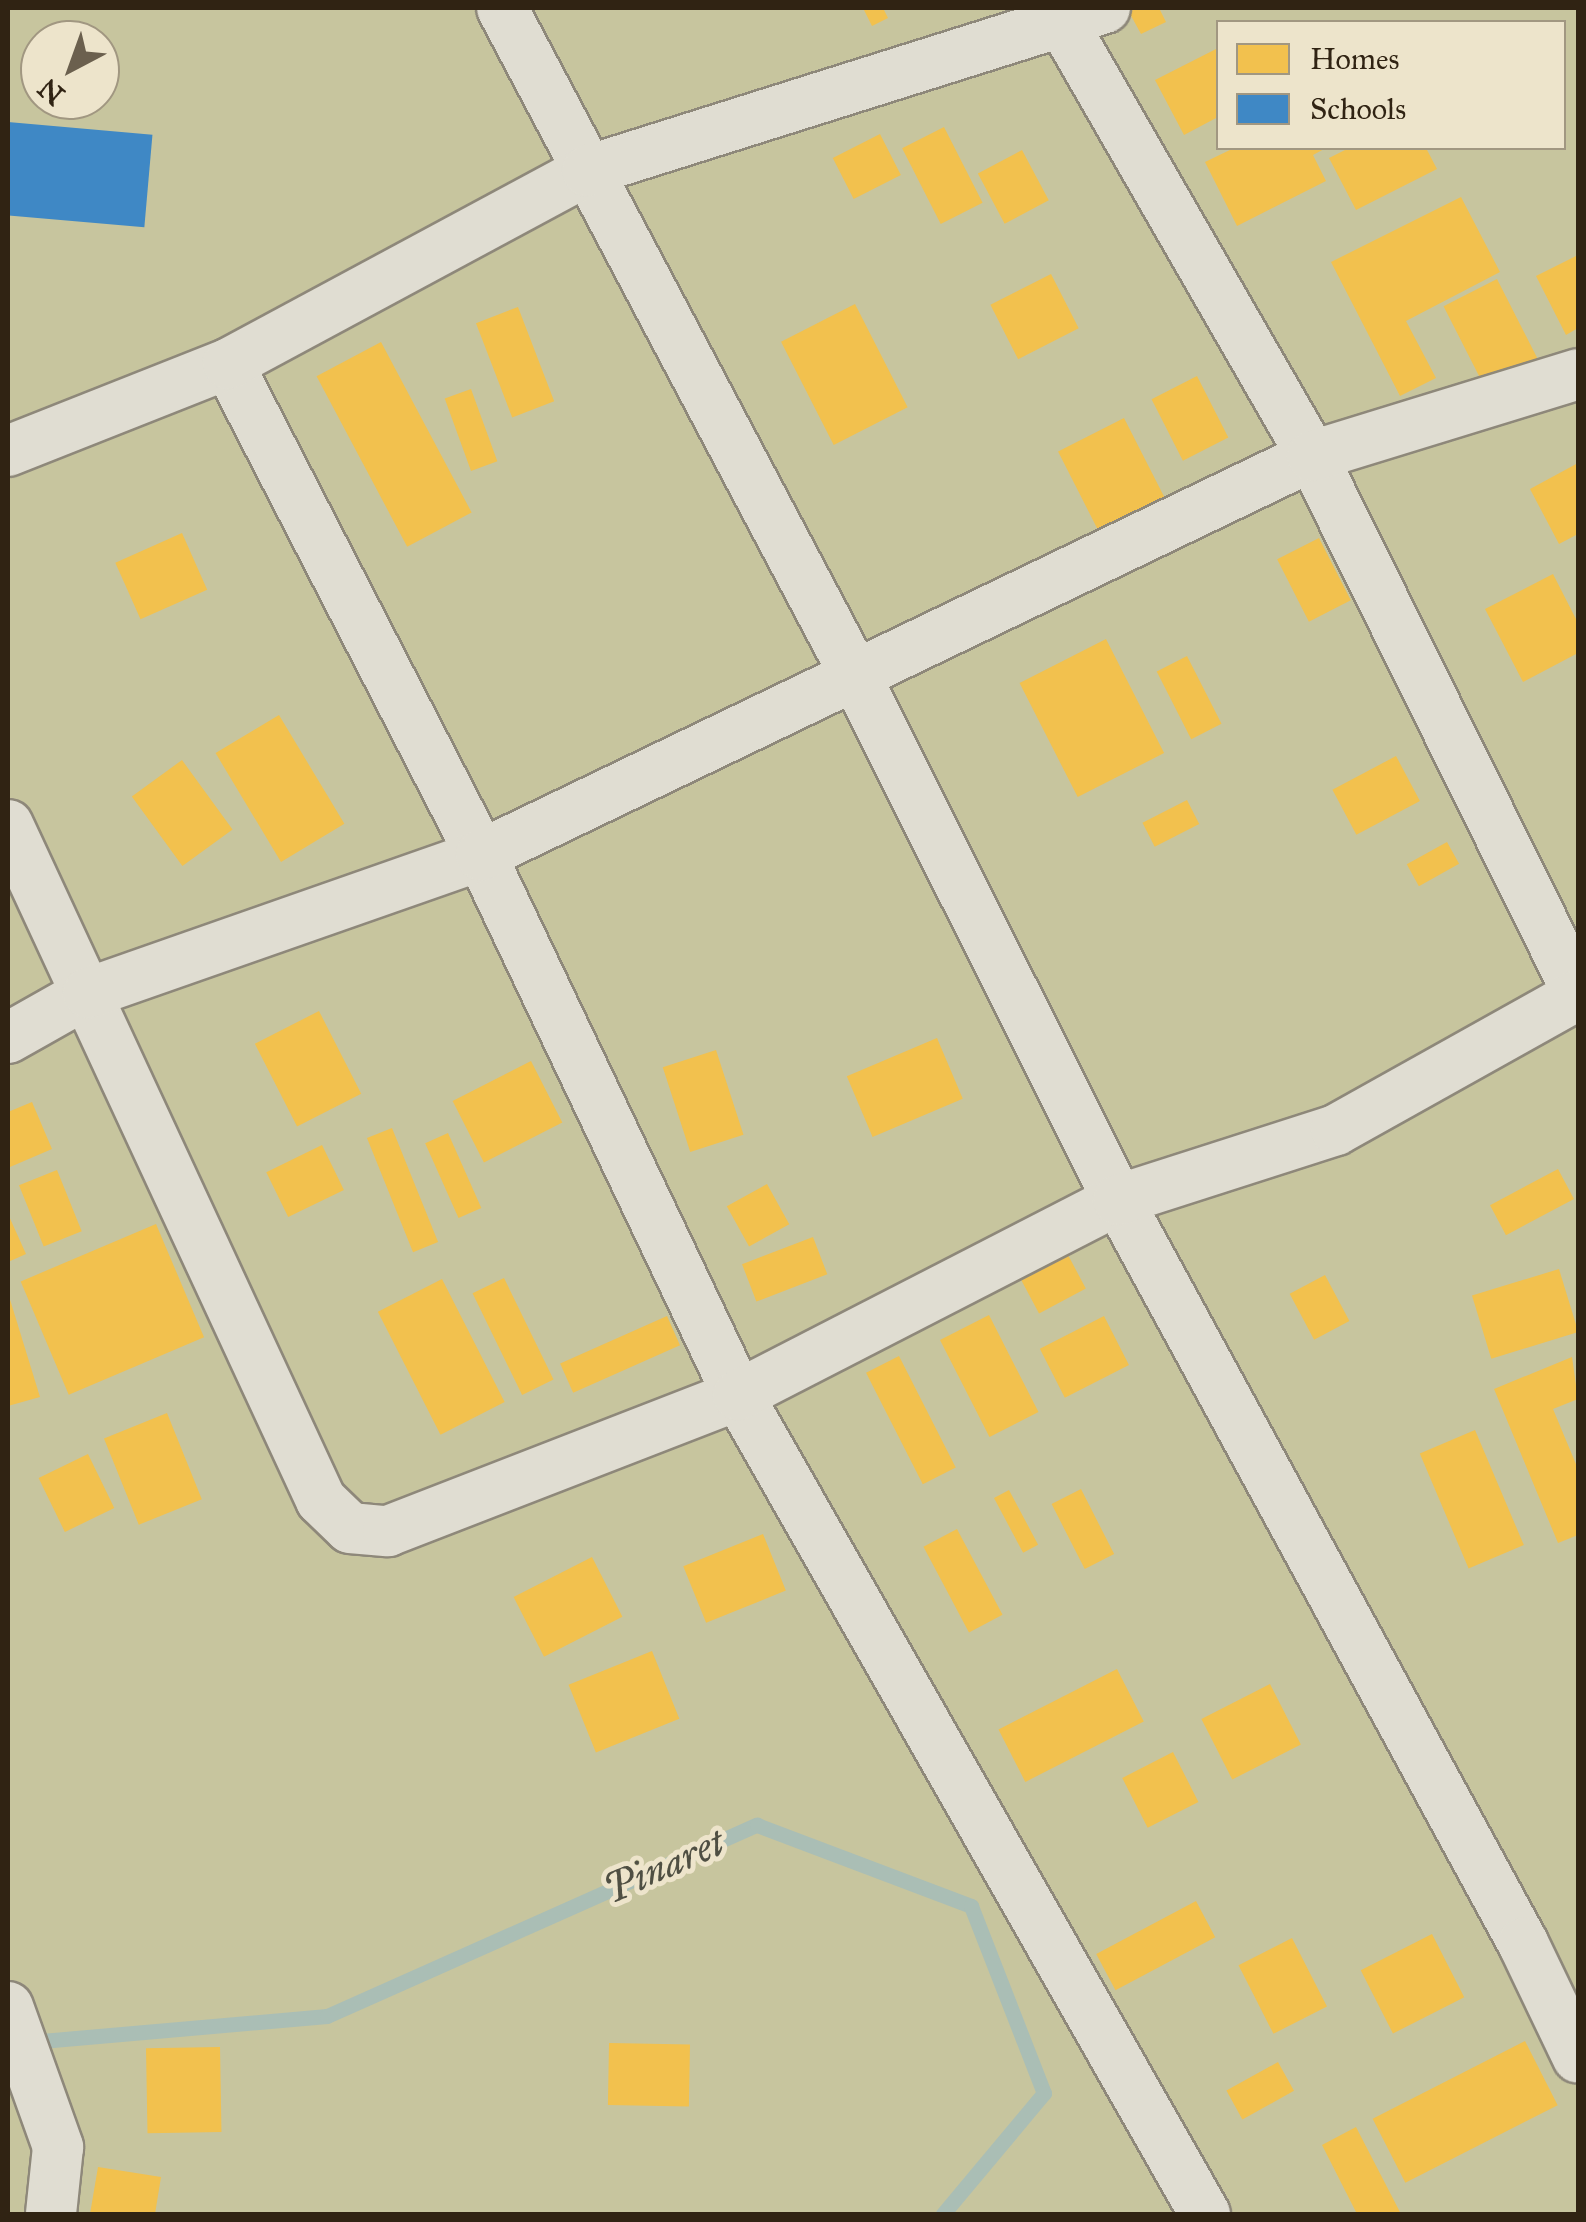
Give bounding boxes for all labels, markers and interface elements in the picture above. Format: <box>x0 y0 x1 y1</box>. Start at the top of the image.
north arrow <box>20 20 120 120</box>
legend <box>1216 20 1566 150</box>
text: Homes <box>1310 41 1399 77</box>
text: N <box>31 71 72 113</box>
text: Schools <box>1310 91 1406 127</box>
water label: Pinaret <box>597 1818 731 1914</box>

